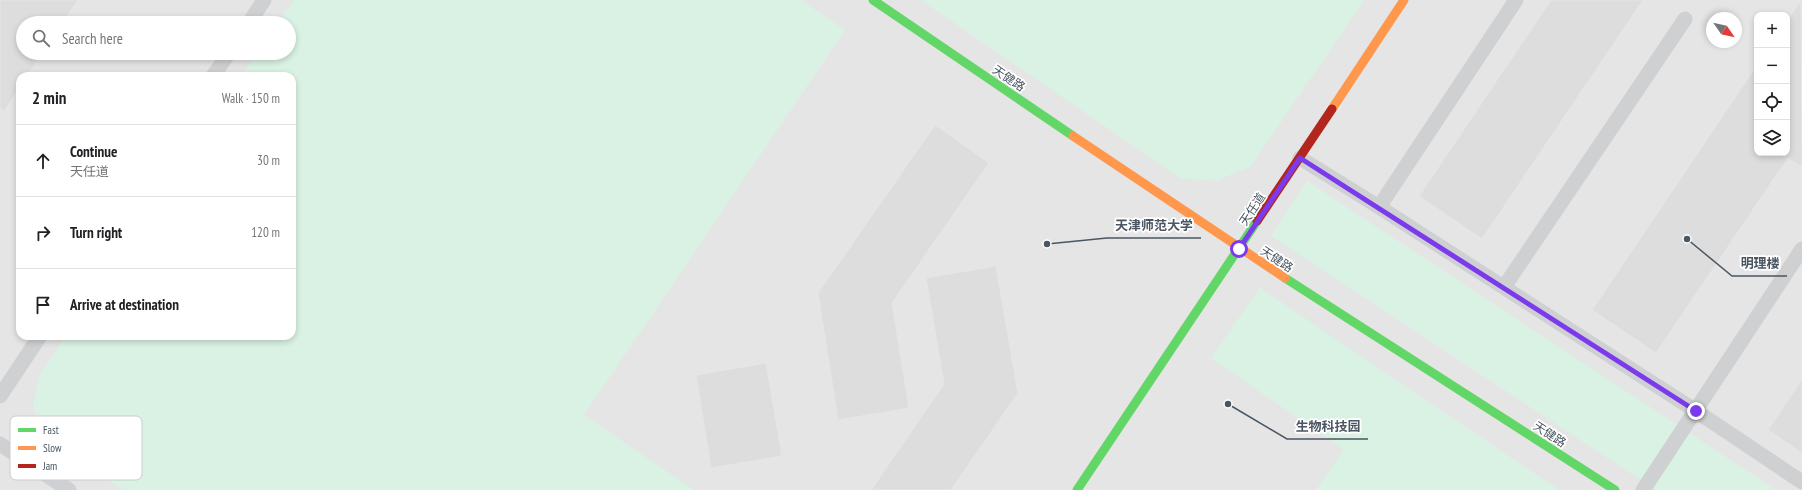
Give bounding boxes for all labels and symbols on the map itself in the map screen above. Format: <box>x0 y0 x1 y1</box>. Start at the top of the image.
north arrow <box>1706 12 1742 48</box>
street label: 天健路 <box>990 62 1028 94</box>
street label: 天任道 <box>1236 190 1268 228</box>
callout: 天津师范大学 <box>1107 213 1201 238</box>
text: 天津师范大学 <box>1115 217 1193 234</box>
route start <box>1230 240 1248 258</box>
street label: 天健路 <box>1258 243 1296 275</box>
callout: 明理楼 <box>1732 251 1787 276</box>
text: 明理楼 <box>1740 255 1780 272</box>
route end <box>1687 402 1705 420</box>
callout: 生物科技园 <box>1287 414 1368 439</box>
legend <box>10 416 142 480</box>
text: 生物科技园 <box>1295 418 1361 435</box>
street label: 天健路 <box>1531 418 1569 450</box>
text: Fast <box>43 423 59 437</box>
text: Slow <box>43 441 62 455</box>
text: Jam <box>42 459 57 473</box>

